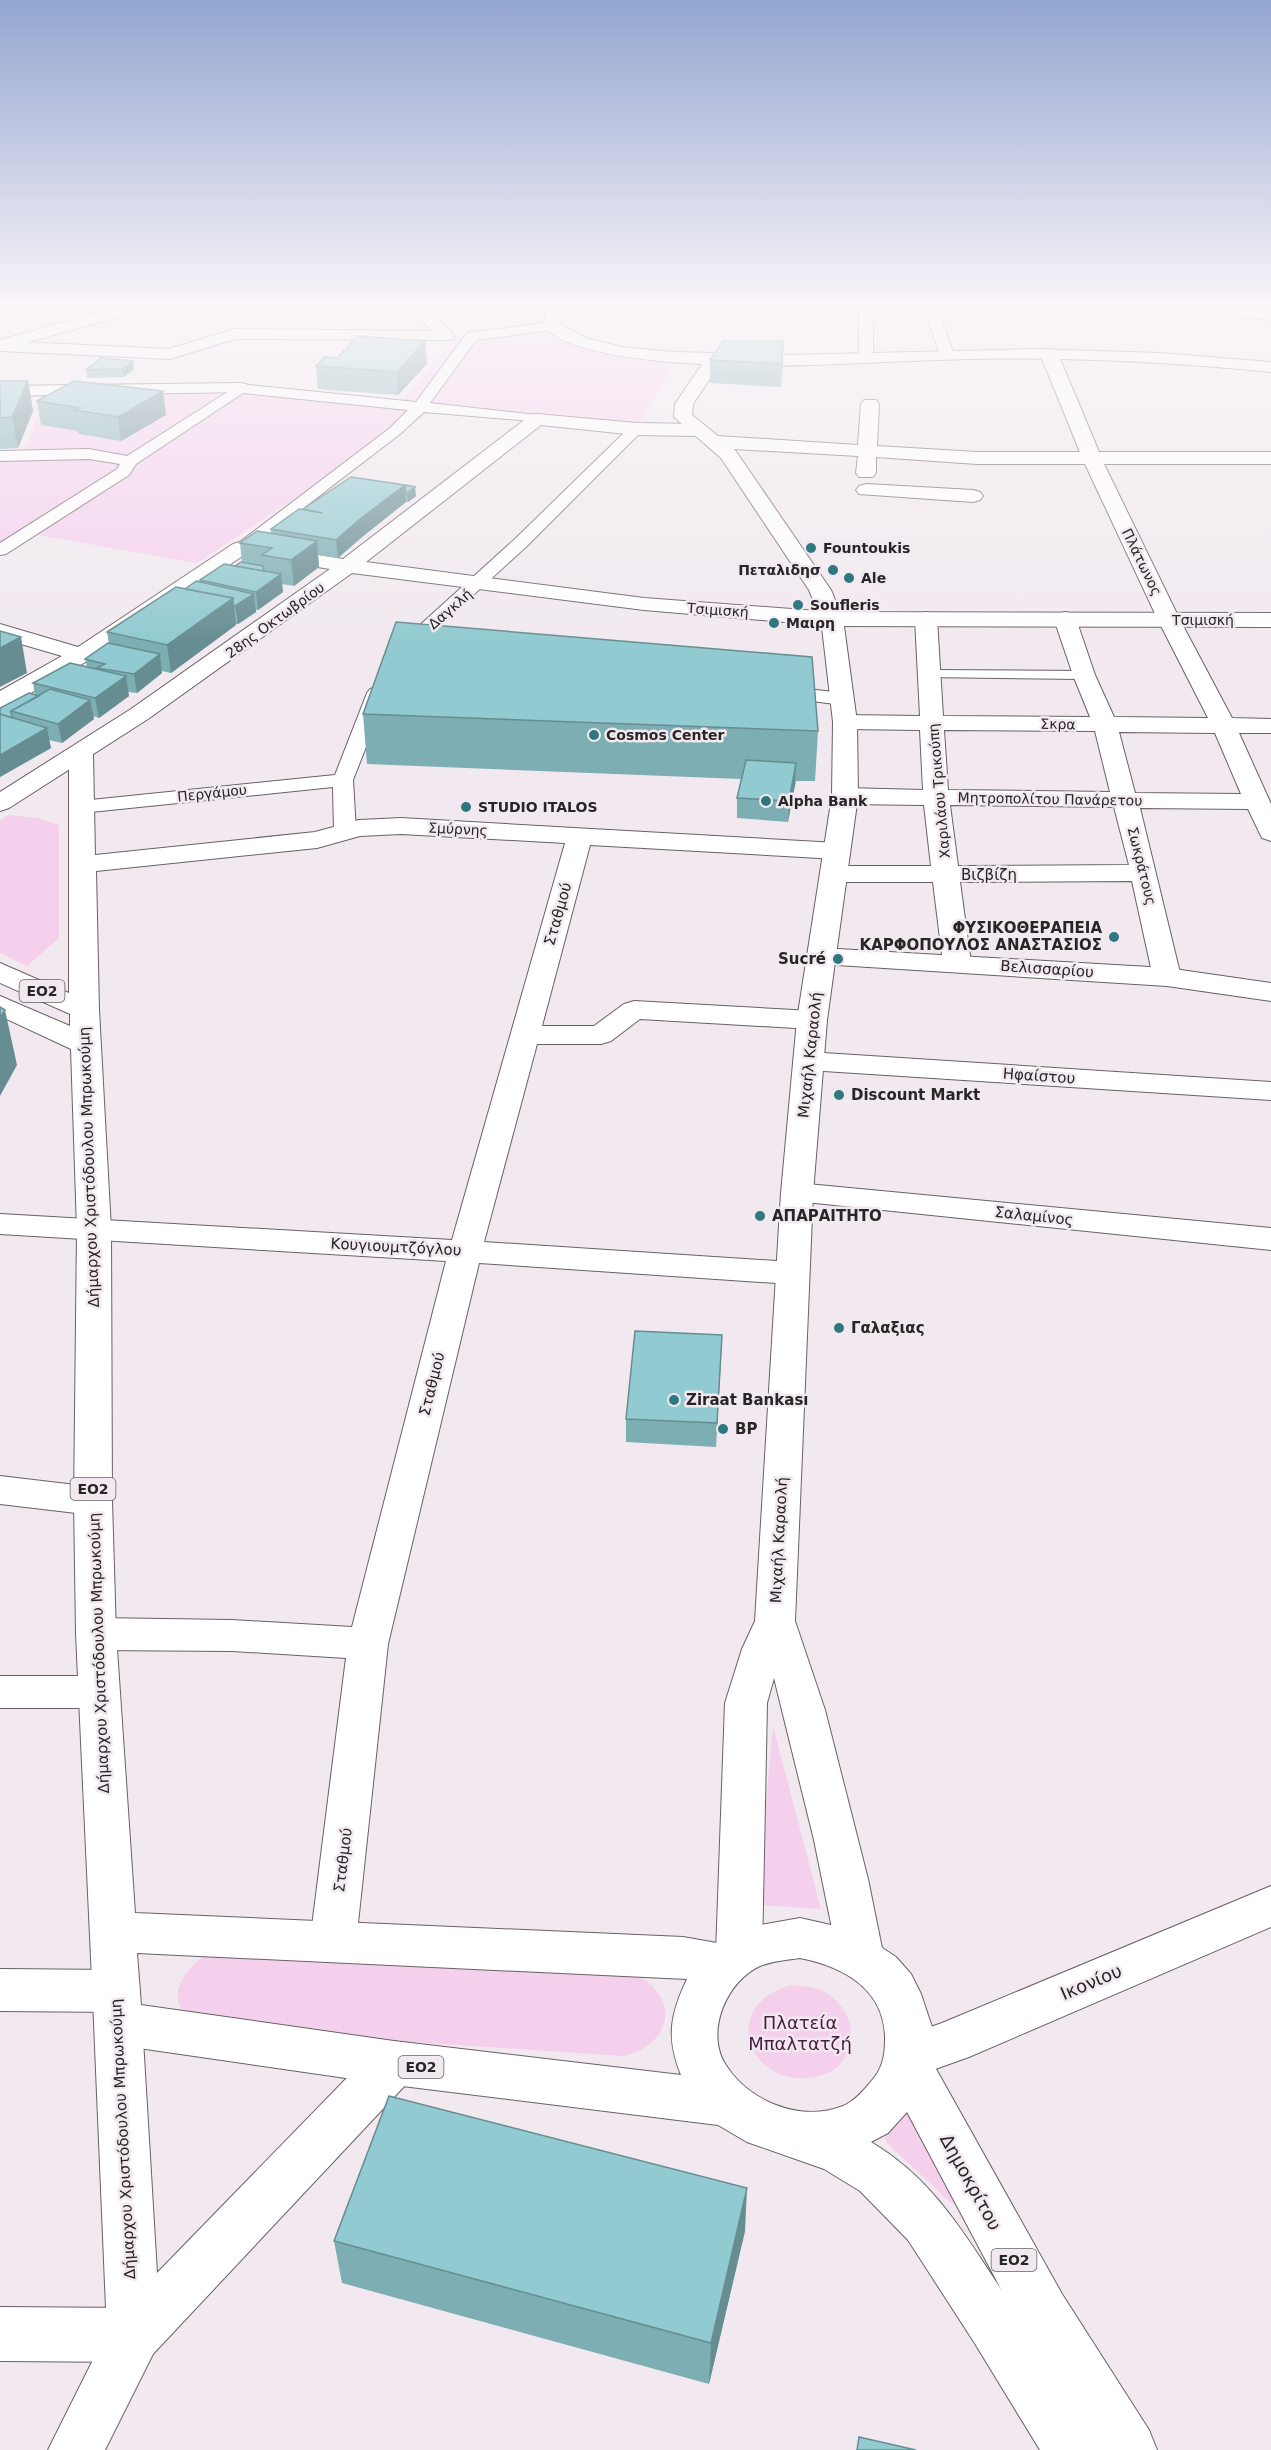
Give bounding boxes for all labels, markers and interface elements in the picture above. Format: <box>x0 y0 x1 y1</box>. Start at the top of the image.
street label: Πλάτωνος <box>1119 526 1165 598</box>
place label: Fountoukis <box>823 540 910 556</box>
marker: Fountoukis <box>804 541 818 555</box>
place label: Πεταλιδησ <box>738 562 821 578</box>
marker: Πεταλιδησ <box>826 563 840 577</box>
place label: Ale <box>861 570 886 586</box>
marker: Ale <box>842 571 856 585</box>
street label: 28ης Οκτωβρίου <box>223 579 327 661</box>
street label: Δαγκλή <box>425 586 475 632</box>
place label: Soufleris <box>810 597 880 613</box>
marker: Soufleris <box>791 598 805 612</box>
street label: Τσιμισκή <box>686 600 749 620</box>
street label: Τσιμισκή <box>1171 612 1234 628</box>
place label: Μαιρη <box>786 615 835 631</box>
marker: Μαιρη <box>767 616 781 630</box>
street label: Σκρα <box>1040 716 1076 732</box>
street label: Χαριλάου Τρικούπη <box>925 723 953 859</box>
place label: Cosmos Center <box>606 727 725 743</box>
marker: Cosmos Center <box>587 728 601 742</box>
street label: Περγάμου <box>176 781 248 805</box>
street label: Μητροπολίτου Πανάρετου <box>957 789 1143 809</box>
place label: Alpha Bank <box>778 793 868 809</box>
marker: Alpha Bank <box>759 794 773 808</box>
place label: STUDIO ITALOS <box>478 799 598 815</box>
marker: STUDIO ITALOS <box>459 800 473 814</box>
street label: Σμύρνης <box>428 819 488 839</box>
street label: Σωκράτους <box>1125 825 1159 907</box>
street label: Βιζβίζη <box>961 866 1017 884</box>
street label: Σταθμού <box>540 880 576 948</box>
place label: ΦΥΣΙΚΟΘΕΡΑΠΕΙΑ ΚΑΡΦΟΠΟΥΛΟΣ ΑΝΑΣΤΑΣΙΟΣ <box>860 919 1102 954</box>
marker: ΦΥΣΙΚΟΘΕΡΑΠΕΙΑ ΚΑΡΦΟΠΟΥΛΟΣ ΑΝΑΣΤΑΣΙΟΣ <box>1107 930 1121 944</box>
place label: Sucré <box>778 950 826 968</box>
marker: Sucré <box>831 952 845 966</box>
street label: Βελισσαρίου <box>1000 957 1094 981</box>
road number: ΕΟ2 <box>20 980 64 1002</box>
street label: Μιχαήλ Καραολή <box>794 991 826 1119</box>
street label: Δήμαρχου Χριστόδουλου Μπρωκούμη <box>75 1026 103 1308</box>
street label: Ηφαίστου <box>1002 1064 1076 1088</box>
place label: Discount Markt <box>851 1086 980 1104</box>
marker: Discount Markt <box>832 1088 846 1102</box>
street label: Σαλαμίνος <box>994 1203 1074 1229</box>
place label: ΑΠΑΡΑΙΤΗΤΟ <box>772 1207 882 1225</box>
marker: ΑΠΑΡΑΙΤΗΤΟ <box>753 1209 767 1223</box>
street label: Κουγιουμτζόγλου <box>330 1235 462 1259</box>
place label: Γαλαξιας <box>851 1319 925 1337</box>
marker: Γαλαξιας <box>832 1321 846 1335</box>
street label: Σταθμού <box>415 1350 449 1418</box>
place label: Ziraat Bankası <box>686 1391 808 1409</box>
marker: Ziraat Bankası <box>667 1393 681 1407</box>
place label: BP <box>735 1420 757 1438</box>
marker: BP <box>716 1422 730 1436</box>
street label: Μιχαήλ Καραολή <box>767 1476 791 1604</box>
road number: ΕΟ2 <box>70 1478 116 1500</box>
street label: Δήμαρχου Χριστόδουλου Μπρωκούμη <box>85 1512 113 1794</box>
street label: Σταθμού <box>330 1827 356 1893</box>
street label: Ικονίου <box>1057 1960 1125 2004</box>
street label: Δήμαρχου Χριστόδουλου Μπρωκούμη <box>107 1998 139 2280</box>
park label: Πλατεία Μπαλτατζή <box>748 2012 852 2054</box>
road number: ΕΟ2 <box>398 2056 444 2078</box>
street label: Δημοκρίτου <box>936 2130 1006 2234</box>
road number: ΕΟ2 <box>992 2249 1036 2271</box>

